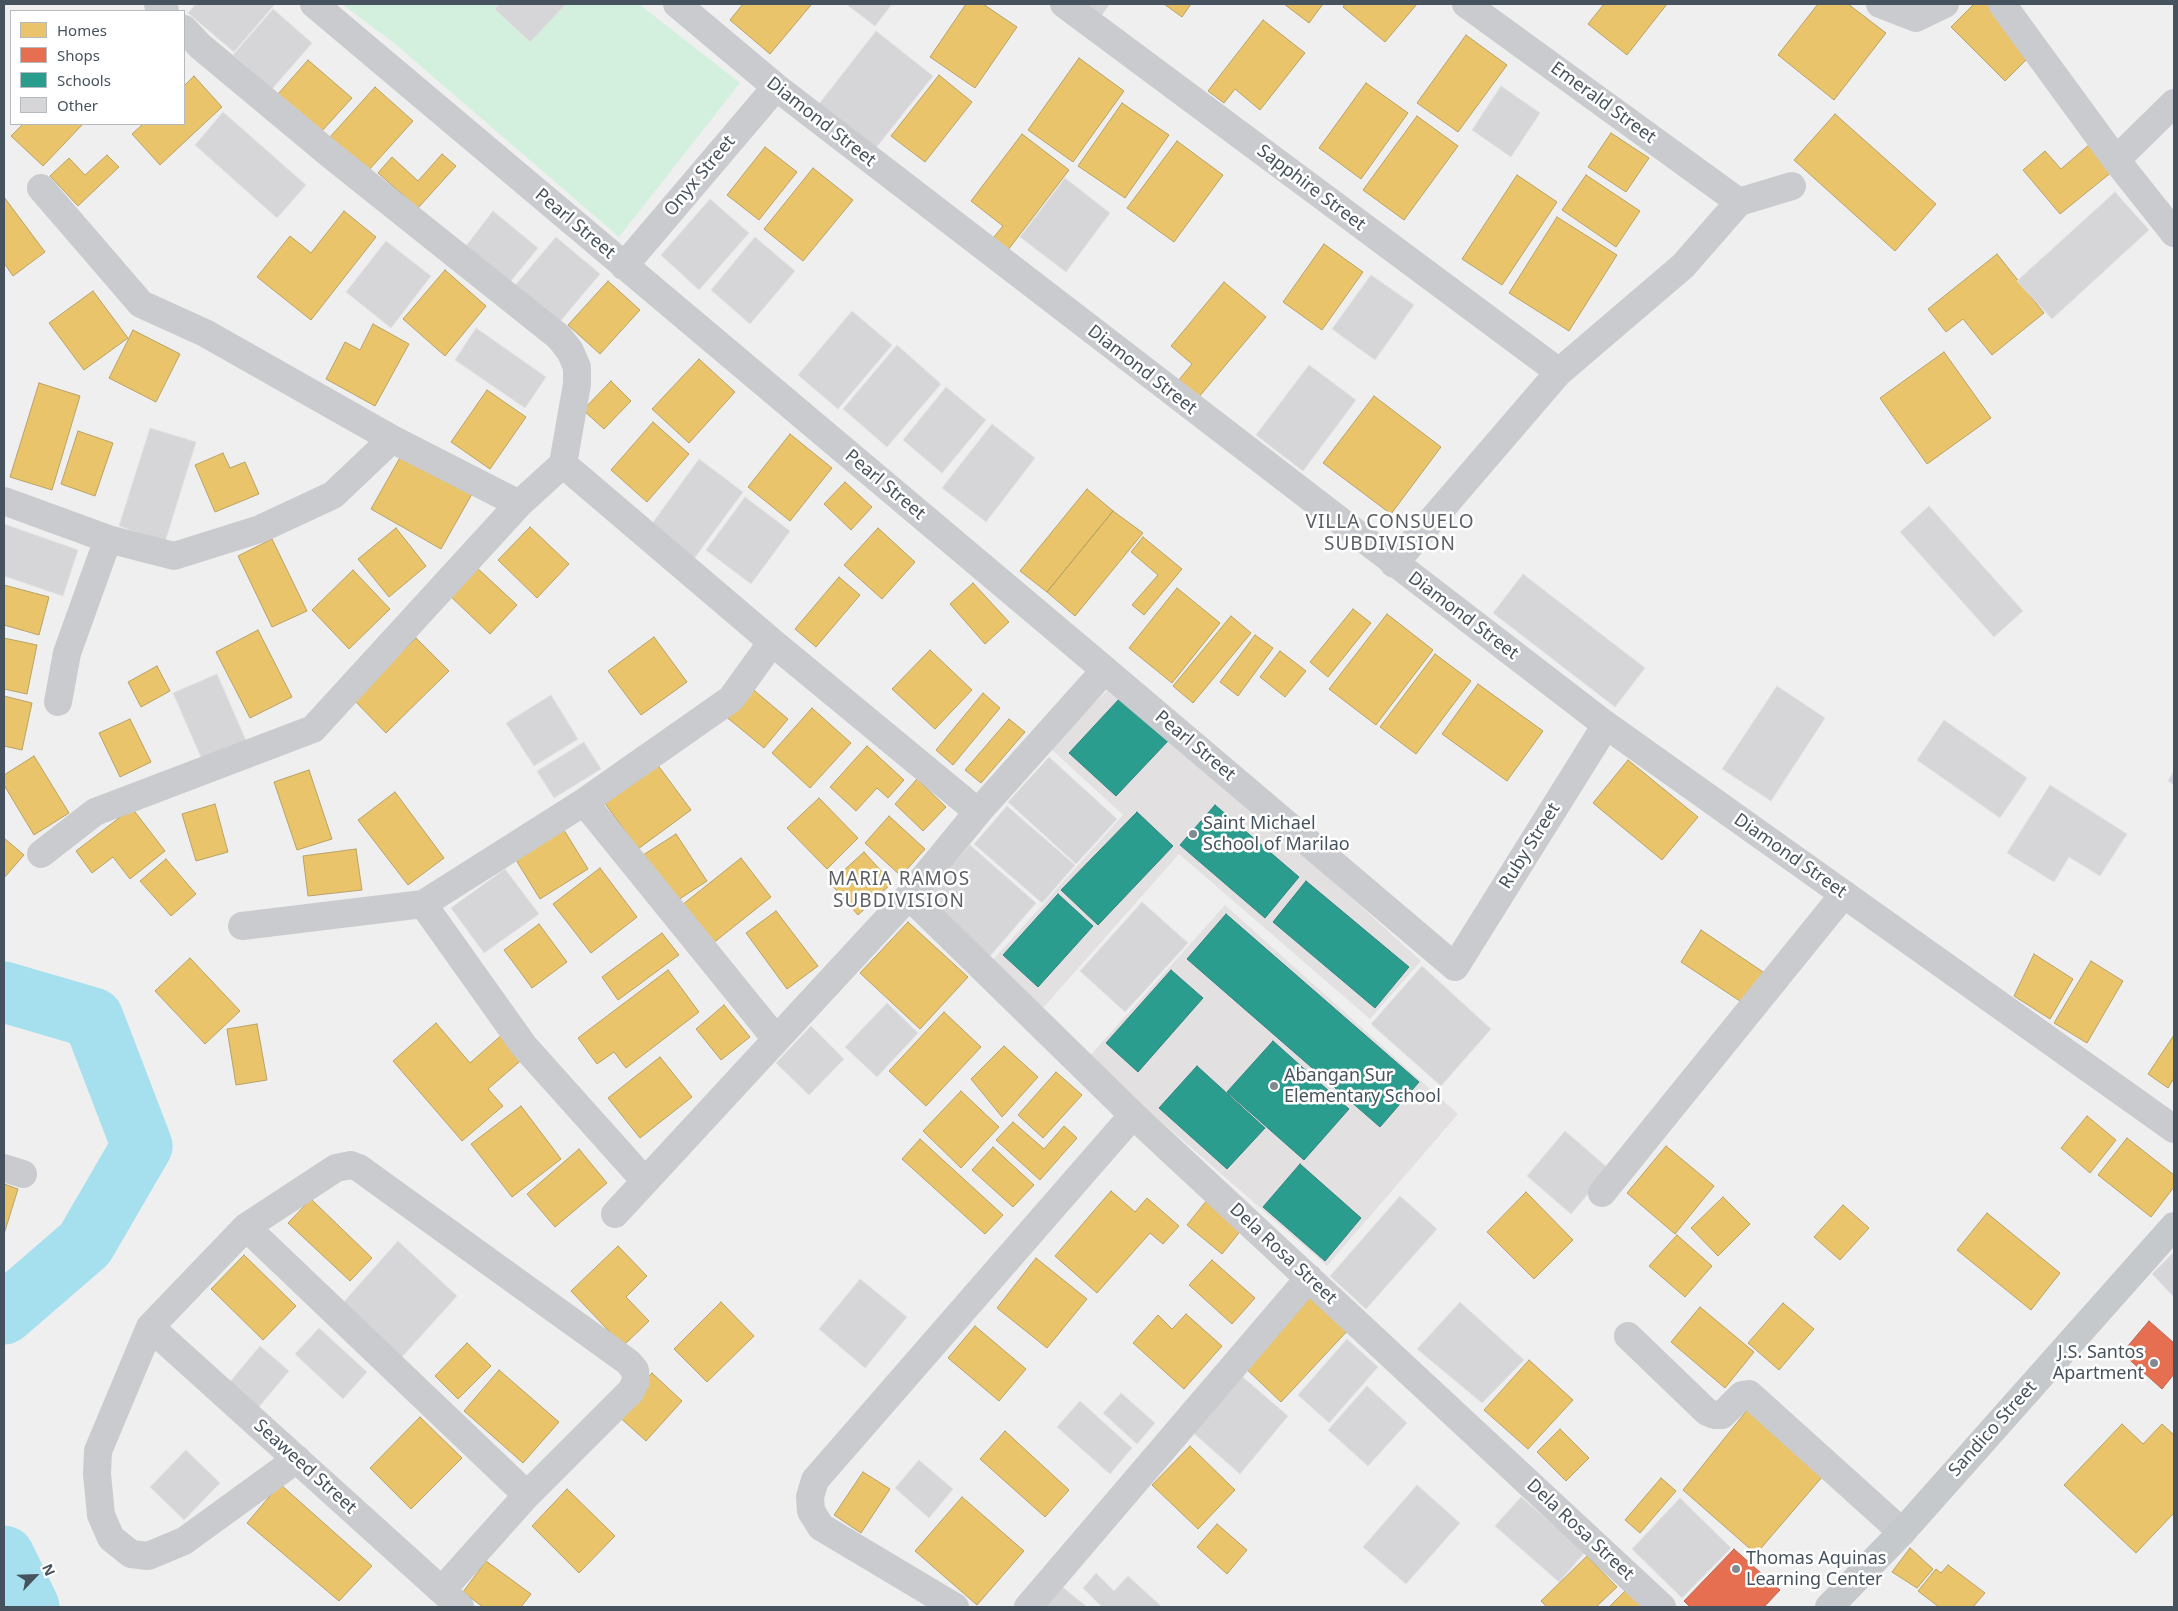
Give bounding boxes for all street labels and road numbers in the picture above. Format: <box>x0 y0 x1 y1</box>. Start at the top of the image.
street label: Emerald Street <box>1546 58 1660 148</box>
street label: Diamond Street <box>762 73 880 171</box>
street label: Onyx Street <box>660 131 740 221</box>
street label: Sapphire Street <box>1253 140 1369 236</box>
street label: Pearl Street <box>530 184 620 264</box>
street label: Diamond Street <box>1083 321 1201 419</box>
street label: Pearl Street <box>840 445 930 525</box>
street label: Diamond Street <box>1403 567 1523 665</box>
street label: Pearl Street <box>1150 706 1240 786</box>
street label: Ruby Street <box>1495 799 1565 893</box>
street label: Diamond Street <box>1729 809 1851 903</box>
street label: Dela Rosa Street <box>1225 1199 1341 1309</box>
street label: Sandico Street <box>1944 1377 2042 1481</box>
street label: Seaweed Street <box>249 1415 361 1519</box>
street label: Dela Rosa Street <box>1522 1475 1638 1585</box>

